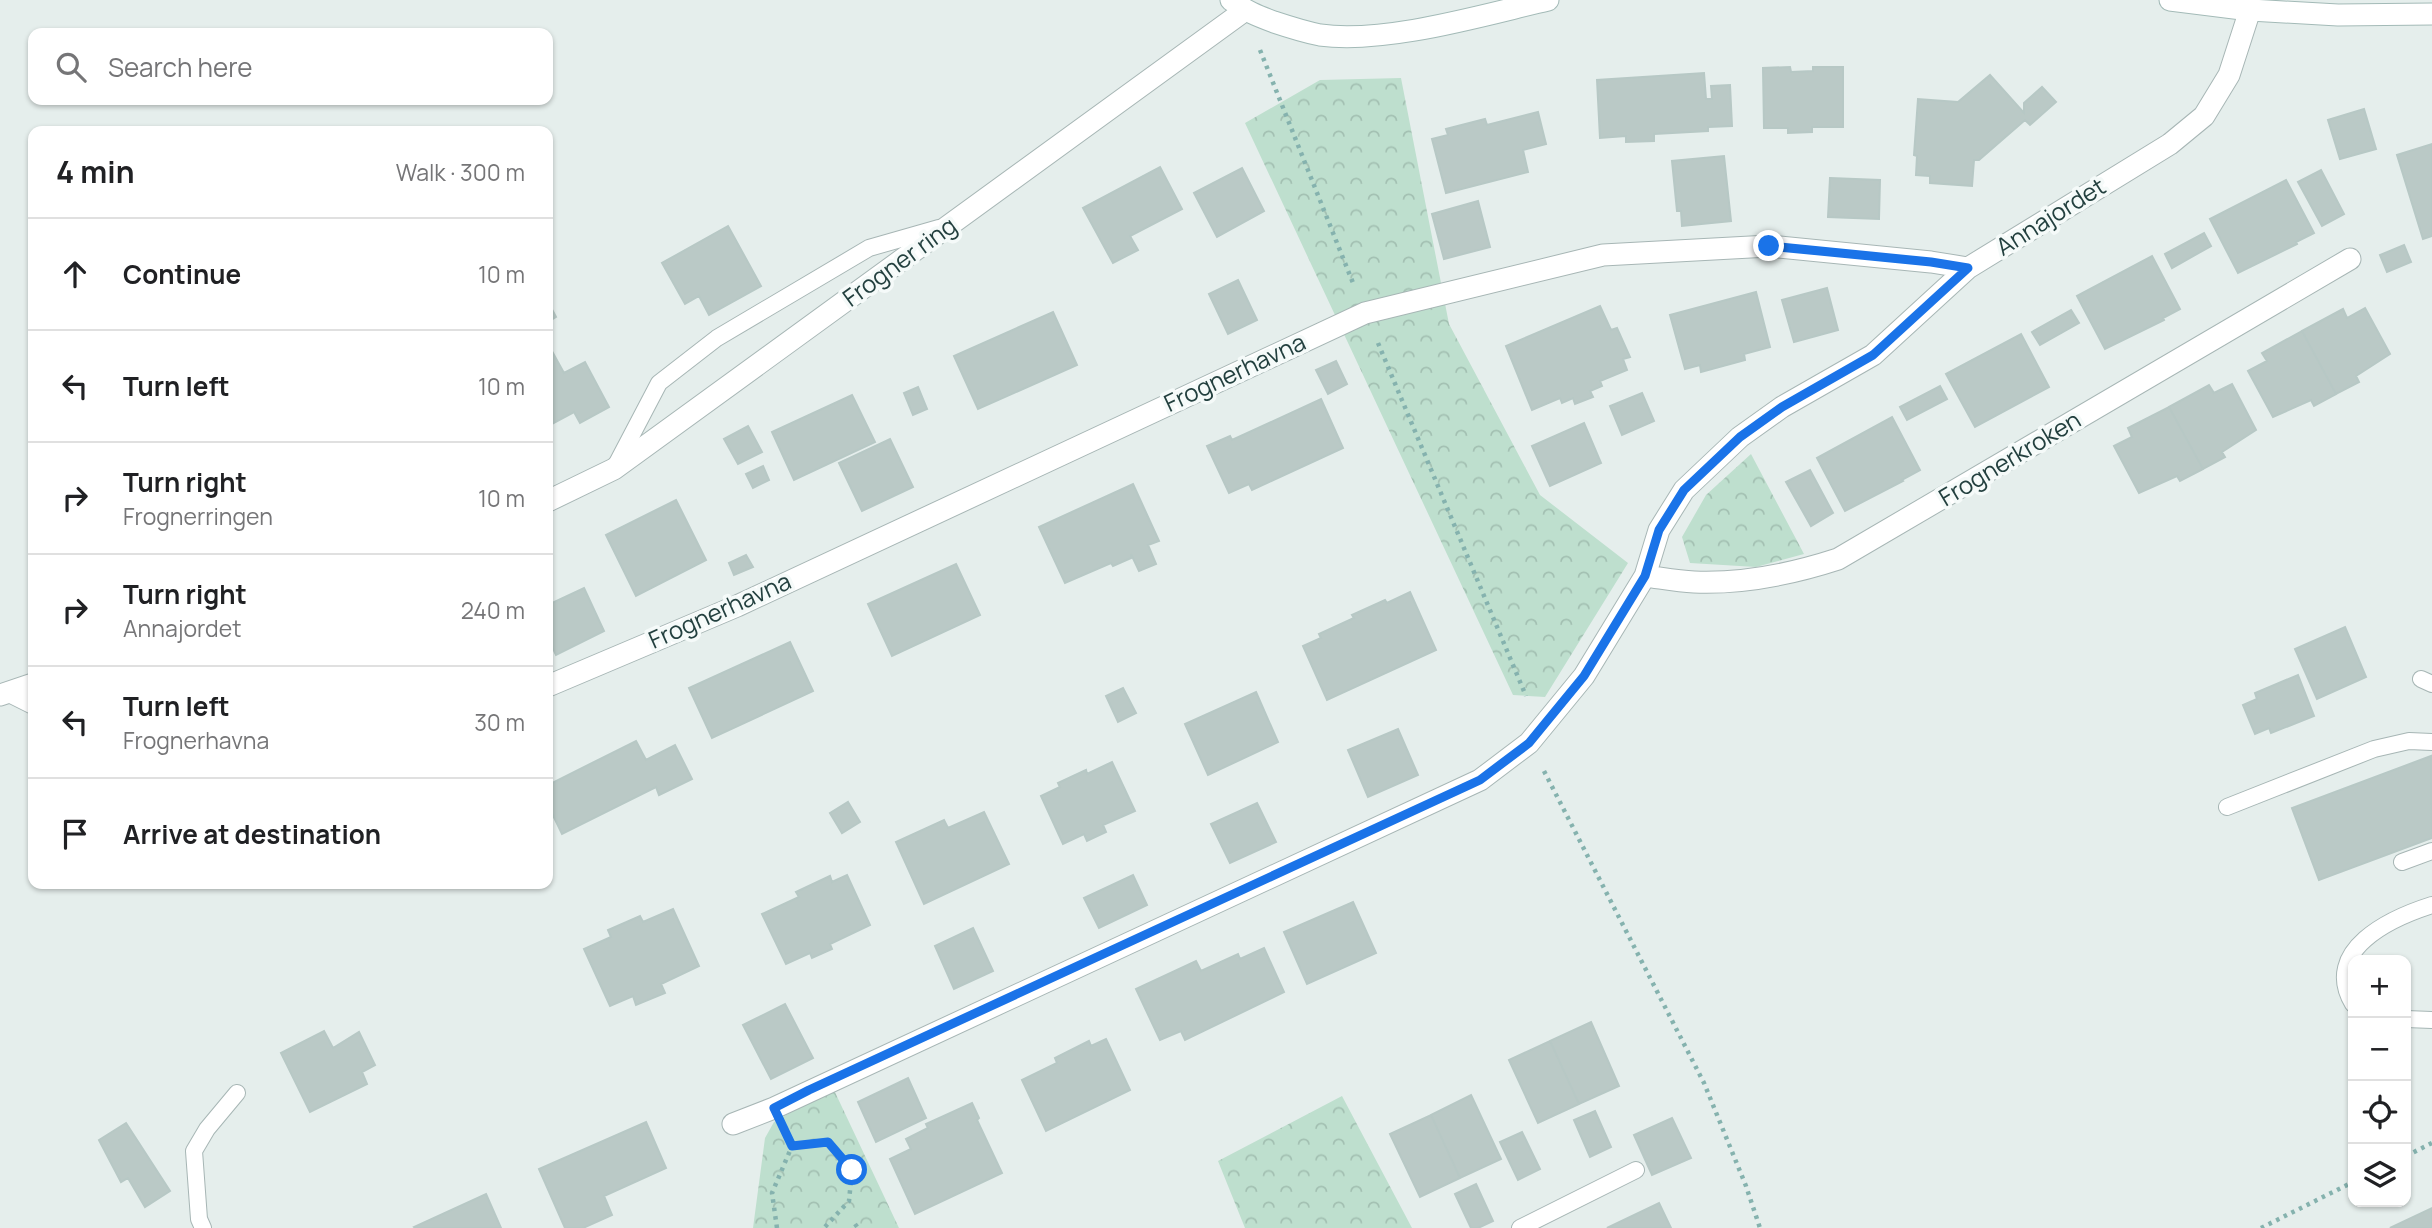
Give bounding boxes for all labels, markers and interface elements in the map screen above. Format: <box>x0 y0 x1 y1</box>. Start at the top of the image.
search box <box>28 28 553 105</box>
icon: search <box>52 48 90 86</box>
text: Search here <box>108 49 253 85</box>
text: 4 min <box>56 151 134 192</box>
text: Walk · 300 m <box>396 156 525 188</box>
street label: Annajordet <box>1989 169 2111 262</box>
street label: Frogner ring <box>836 208 963 313</box>
route end <box>1753 230 1784 261</box>
icon: ahead <box>56 255 94 293</box>
text: Continue <box>123 256 241 292</box>
text: 10 m <box>478 258 525 290</box>
street label: Frognerhavna <box>1158 324 1311 419</box>
icon: left <box>56 367 94 405</box>
text: Turn left <box>123 368 230 404</box>
text: 10 m <box>478 370 525 402</box>
street label: Frognerkroken <box>1932 402 2086 513</box>
text: Turn right <box>123 464 247 500</box>
icon: right <box>56 479 94 517</box>
text: 10 m <box>478 482 525 514</box>
text: Frognerringen <box>123 500 273 532</box>
street label: Frognerhavna <box>643 564 796 656</box>
text: Turn right <box>123 576 247 612</box>
icon: right <box>56 591 94 629</box>
text: 240 m <box>461 594 525 626</box>
text: Annajordet <box>123 612 241 644</box>
text: Turn left <box>123 688 230 724</box>
icon: left <box>56 703 94 741</box>
text: 30 m <box>474 706 525 738</box>
text: Frognerhavna <box>123 724 269 756</box>
icon: arrive <box>56 815 94 853</box>
text: Arrive at destination <box>123 816 381 852</box>
map controls <box>2348 955 2411 1207</box>
button: + <box>2348 955 2411 1018</box>
button: − <box>2348 1018 2411 1081</box>
button: locate <box>2348 1081 2411 1144</box>
button: layers <box>2348 1144 2411 1207</box>
route start <box>836 1154 867 1185</box>

